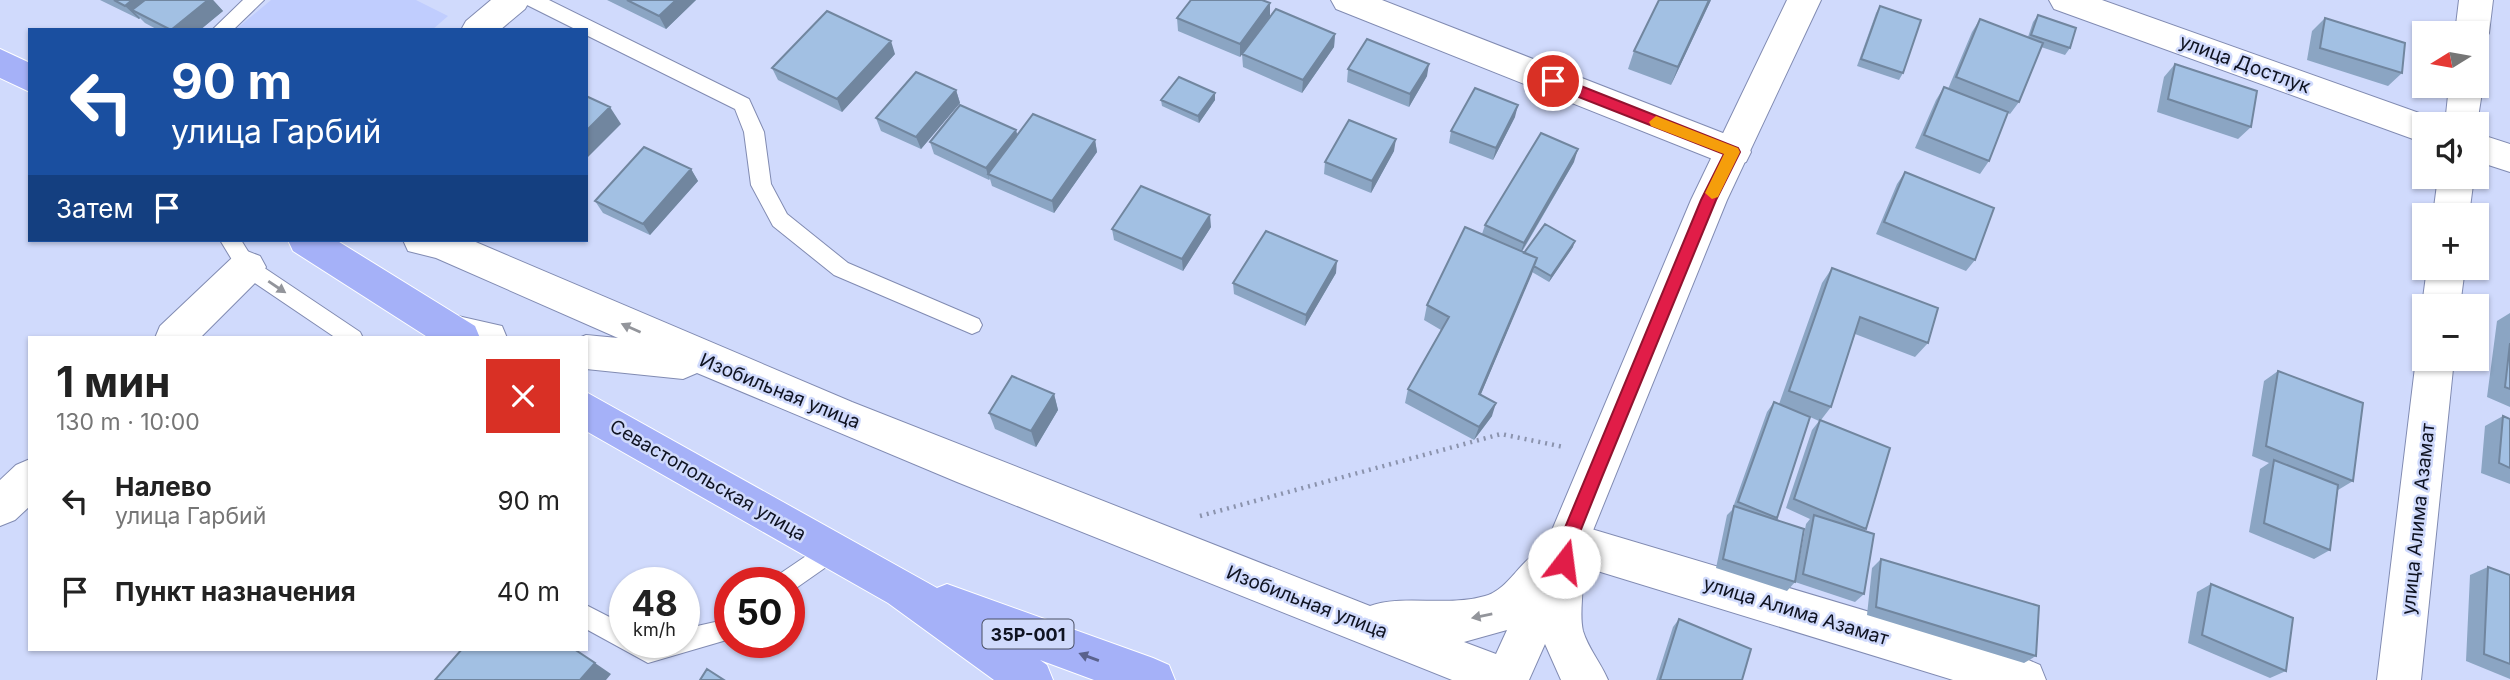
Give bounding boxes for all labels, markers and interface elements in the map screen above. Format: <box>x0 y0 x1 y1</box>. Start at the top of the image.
north arrow <box>2412 21 2488 98</box>
map controls <box>2412 21 2489 371</box>
street label: улица Достлук <box>2176 30 2314 99</box>
pin <box>1523 51 1583 111</box>
text: 90 m <box>171 52 292 111</box>
icon: left <box>56 56 147 147</box>
icon: arrive <box>1534 62 1572 100</box>
text: улица Гарбий <box>171 112 381 151</box>
button: sound <box>2412 112 2489 189</box>
icon: arrive <box>148 189 186 227</box>
text: Затем <box>56 193 134 224</box>
button: + <box>2412 203 2489 280</box>
one-way arrow <box>268 280 286 294</box>
button: − <box>2412 294 2489 371</box>
one-way arrow <box>621 322 642 333</box>
street label: Изобильная улица <box>696 348 864 434</box>
text: 1 мин <box>56 356 170 407</box>
button: close <box>486 359 560 433</box>
text: 130 m · 10:00 <box>56 408 200 436</box>
street label: Севастопольская улица <box>606 414 810 546</box>
street label: улица Алима Азамат <box>2396 422 2440 616</box>
text: Налево <box>115 471 212 502</box>
icon: left <box>56 482 94 520</box>
text: 90 m <box>497 485 560 516</box>
text: улица Гарбий <box>115 502 266 530</box>
position arrow <box>1527 525 1601 599</box>
street label: Изобильная улица <box>1223 561 1391 643</box>
speed limit sign: 50 <box>714 567 805 658</box>
street label: улица Алима Азамат <box>1701 572 1892 650</box>
icon: arrive <box>56 573 94 611</box>
text: Пункт назначения <box>115 576 356 607</box>
text: 40 m <box>497 576 560 607</box>
text: 48 <box>631 582 678 624</box>
one-way arrow <box>1471 611 1493 622</box>
text: km/h <box>633 619 676 640</box>
road number: 35Р-001 <box>982 620 1074 648</box>
one-way arrow <box>1078 651 1099 662</box>

